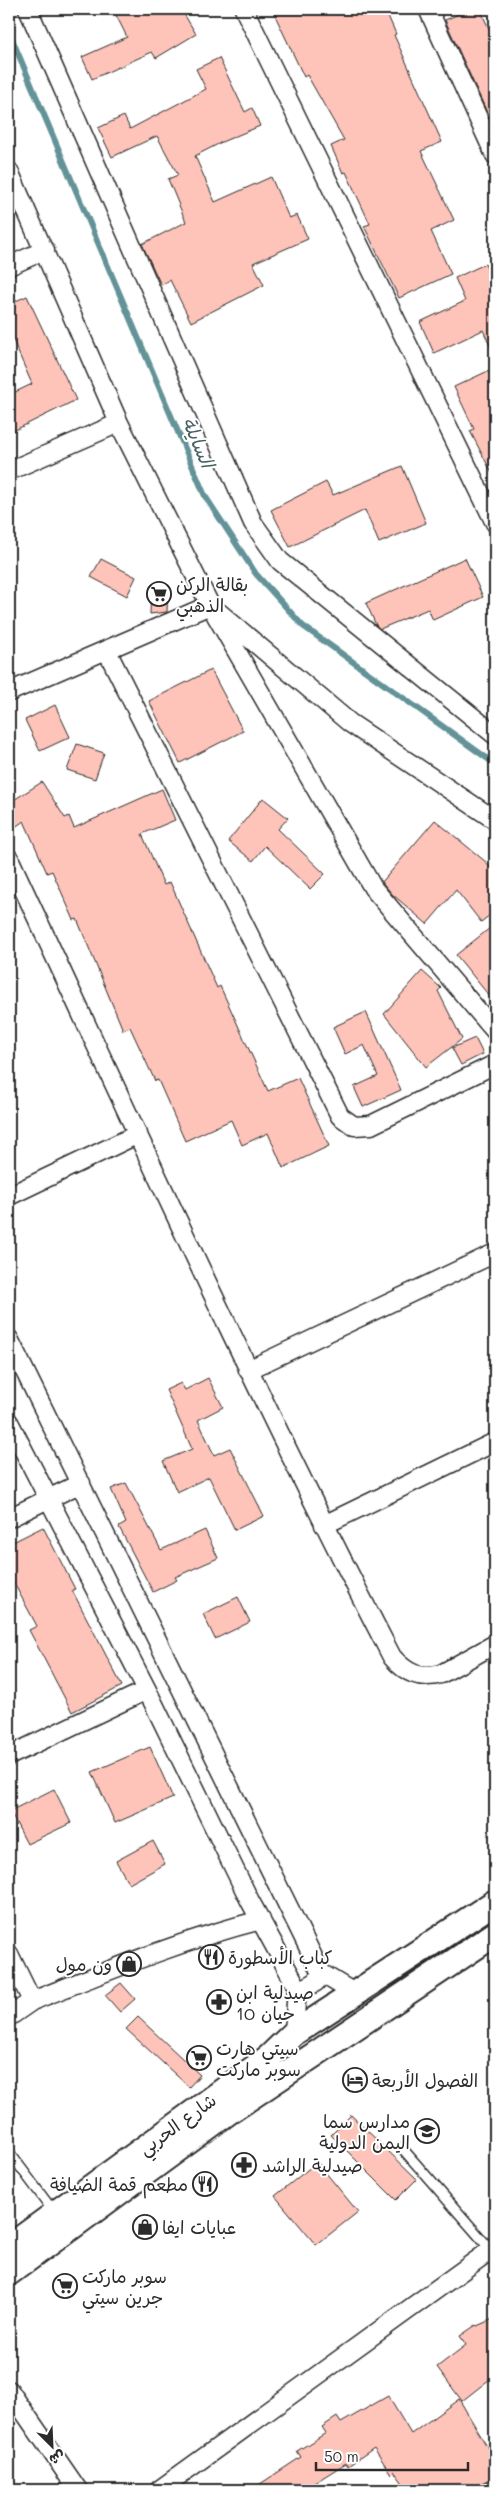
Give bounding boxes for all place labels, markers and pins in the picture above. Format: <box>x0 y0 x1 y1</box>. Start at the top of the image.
place label: بقالة الركن الذهبي <box>176 572 248 622</box>
supermarket icon: بقالة الركن الذهبي <box>146 581 172 607</box>
restaurant icon: كباب الأسطورة <box>198 1944 224 1970</box>
place label: كباب الأسطورة <box>228 1945 333 1970</box>
shop icon: ون مول <box>116 1951 142 1977</box>
place label: ون مول <box>56 1952 112 1976</box>
place label: صيدلية ابن حيان 10 <box>236 1980 314 2025</box>
pharmacy icon: صيدلية ابن حيان 10 <box>206 1989 232 2015</box>
place label: سيتي هارت سوبر ماركت <box>216 2036 301 2081</box>
supermarket icon: سيتي هارت سوبر ماركت <box>186 2045 212 2071</box>
hotel icon: الفصول الأربعة <box>342 2067 368 2093</box>
place label: الفصول الأربعة <box>372 2068 478 2092</box>
place label: مدارس سما اليمن الدولية <box>319 2109 410 2154</box>
school or university icon: مدارس سما اليمن الدولية <box>414 2118 440 2144</box>
pharmacy icon: صيدلية الراشد <box>231 2152 257 2178</box>
place label: صيدلية الراشد <box>262 2153 363 2177</box>
restaurant icon: مطعم قمة الضيافة <box>192 2171 218 2197</box>
place label: مطعم قمة الضيافة <box>50 2172 188 2199</box>
shop icon: عبايات ايفا <box>132 2214 158 2240</box>
place label: عبايات ايفا <box>162 2215 236 2239</box>
place label: سوبر ماركت جرين سيتي <box>82 2264 167 2314</box>
supermarket icon: سوبر ماركت جرين سيتي <box>52 2273 78 2299</box>

